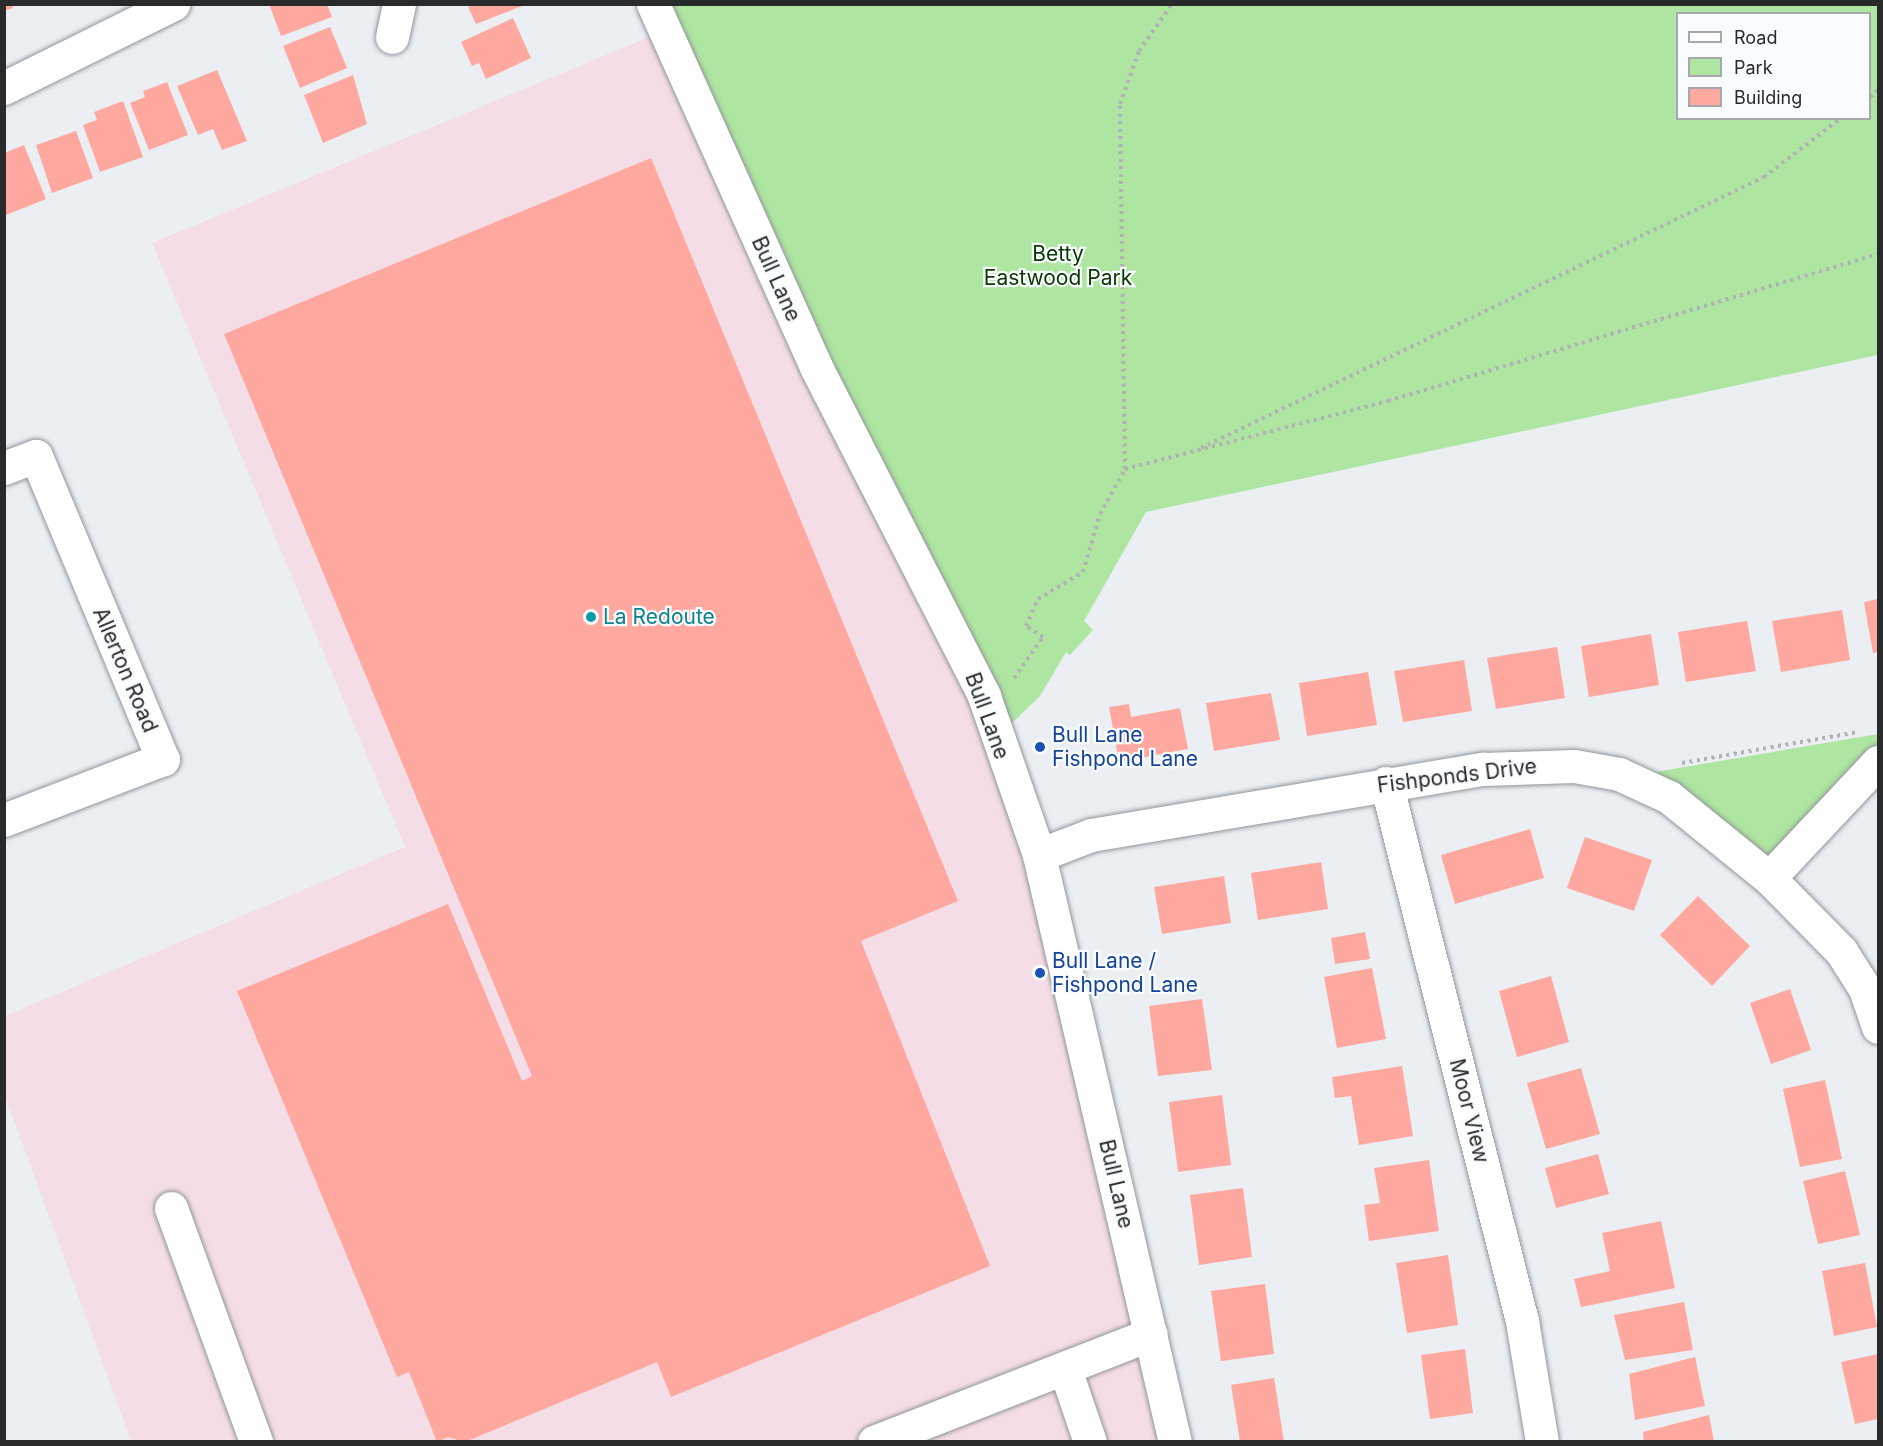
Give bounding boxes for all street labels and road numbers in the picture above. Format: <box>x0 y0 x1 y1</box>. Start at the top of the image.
street label: Bull Lane <box>746 233 806 325</box>
street label: Allerton Road <box>87 604 163 736</box>
street label: Bull Lane <box>960 669 1014 763</box>
street label: Fishponds Drive <box>1376 754 1538 798</box>
street label: Moor View <box>1444 1056 1494 1166</box>
street label: Bull Lane <box>1094 1137 1138 1231</box>

